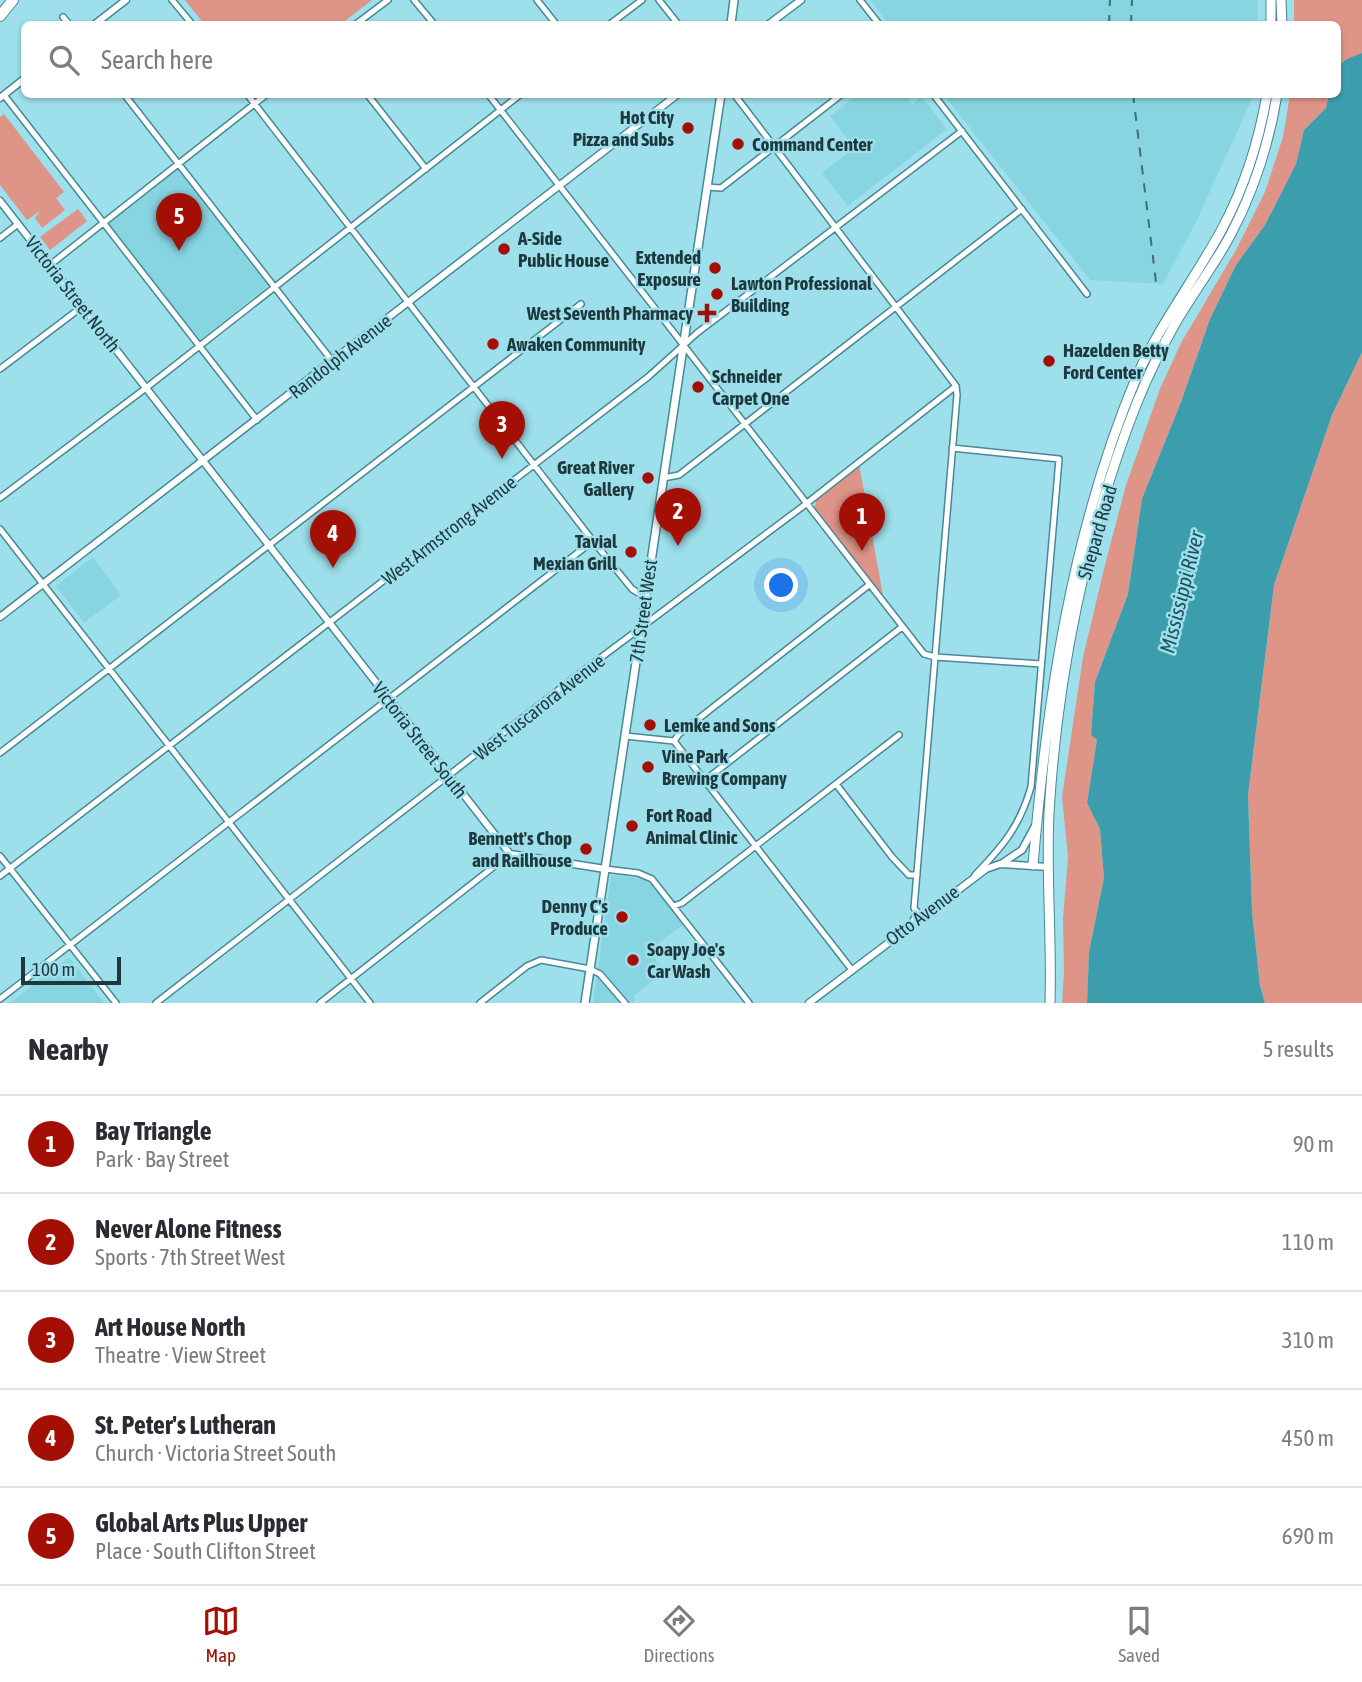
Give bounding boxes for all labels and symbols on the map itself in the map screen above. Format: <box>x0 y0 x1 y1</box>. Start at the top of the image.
place label: Hot City Pizza and Subs <box>573 106 674 150</box>
marker: Hot City Pizza and Subs <box>680 120 696 136</box>
place label: Command Center <box>752 133 873 155</box>
marker: Command Center <box>730 136 746 152</box>
pin: 5 <box>156 193 202 251</box>
place label: A-Side Public House <box>517 227 609 271</box>
street label: Victoria Street North <box>21 232 125 356</box>
marker: A-Side Public House <box>496 241 512 257</box>
place label: Extended Exposure <box>636 246 701 290</box>
marker: Extended Exposure <box>707 260 723 276</box>
place label: Lawton Professional Building <box>731 272 873 316</box>
marker: Lawton Professional Building <box>709 286 725 302</box>
place label: West Seventh Pharmacy <box>526 302 693 324</box>
marker: West Seventh Pharmacy <box>699 305 715 321</box>
street label: Randolph Avenue <box>284 309 396 403</box>
place label: Awaken Community <box>506 333 646 355</box>
marker: Awaken Community <box>485 336 501 352</box>
place label: Hazelden Betty Ford Center <box>1063 339 1169 383</box>
marker: Hazelden Betty Ford Center <box>1041 353 1057 369</box>
place label: Schneider Carpet One <box>712 365 790 409</box>
marker: Schneider Carpet One <box>690 379 706 395</box>
pin: 3 <box>479 401 525 459</box>
place label: Great River Gallery <box>557 456 634 500</box>
marker: Great River Gallery <box>640 470 656 486</box>
street label: West Armstrong Avenue <box>377 471 521 589</box>
street label: Shepard Road <box>1073 482 1121 582</box>
pin: 2 <box>655 488 701 546</box>
pin: 1 <box>839 493 885 551</box>
pin: 4 <box>310 510 356 568</box>
water label: Mississippi River <box>1154 527 1208 655</box>
place label: Tavial Mexian Grill <box>533 530 618 574</box>
marker: Tavial Mexian Grill <box>623 544 639 560</box>
street label: 7th Street West <box>625 558 661 664</box>
your location <box>764 568 798 602</box>
street label: West Tuscarora Avenue <box>469 649 609 765</box>
street label: Victoria Street South <box>368 678 472 802</box>
place label: Lemke and Sons <box>664 714 776 736</box>
marker: Lemke and Sons <box>642 717 658 733</box>
place label: Vine Park Brewing Company <box>661 745 787 789</box>
marker: Vine Park Brewing Company <box>640 759 656 775</box>
place label: Fort Road Animal Clinic <box>645 804 738 848</box>
marker: Fort Road Animal Clinic <box>624 818 640 834</box>
place label: Bennett's Chop and Railhouse <box>468 827 572 871</box>
marker: Bennett's Chop and Railhouse <box>578 841 594 857</box>
street label: Otto Avenue <box>881 880 963 950</box>
place label: Denny C's Produce <box>541 895 608 939</box>
marker: Denny C's Produce <box>614 909 630 925</box>
place label: Soapy Joe's Car Wash <box>647 938 725 982</box>
marker: Soapy Joe's Car Wash <box>625 952 641 968</box>
scale bar <box>21 954 121 986</box>

